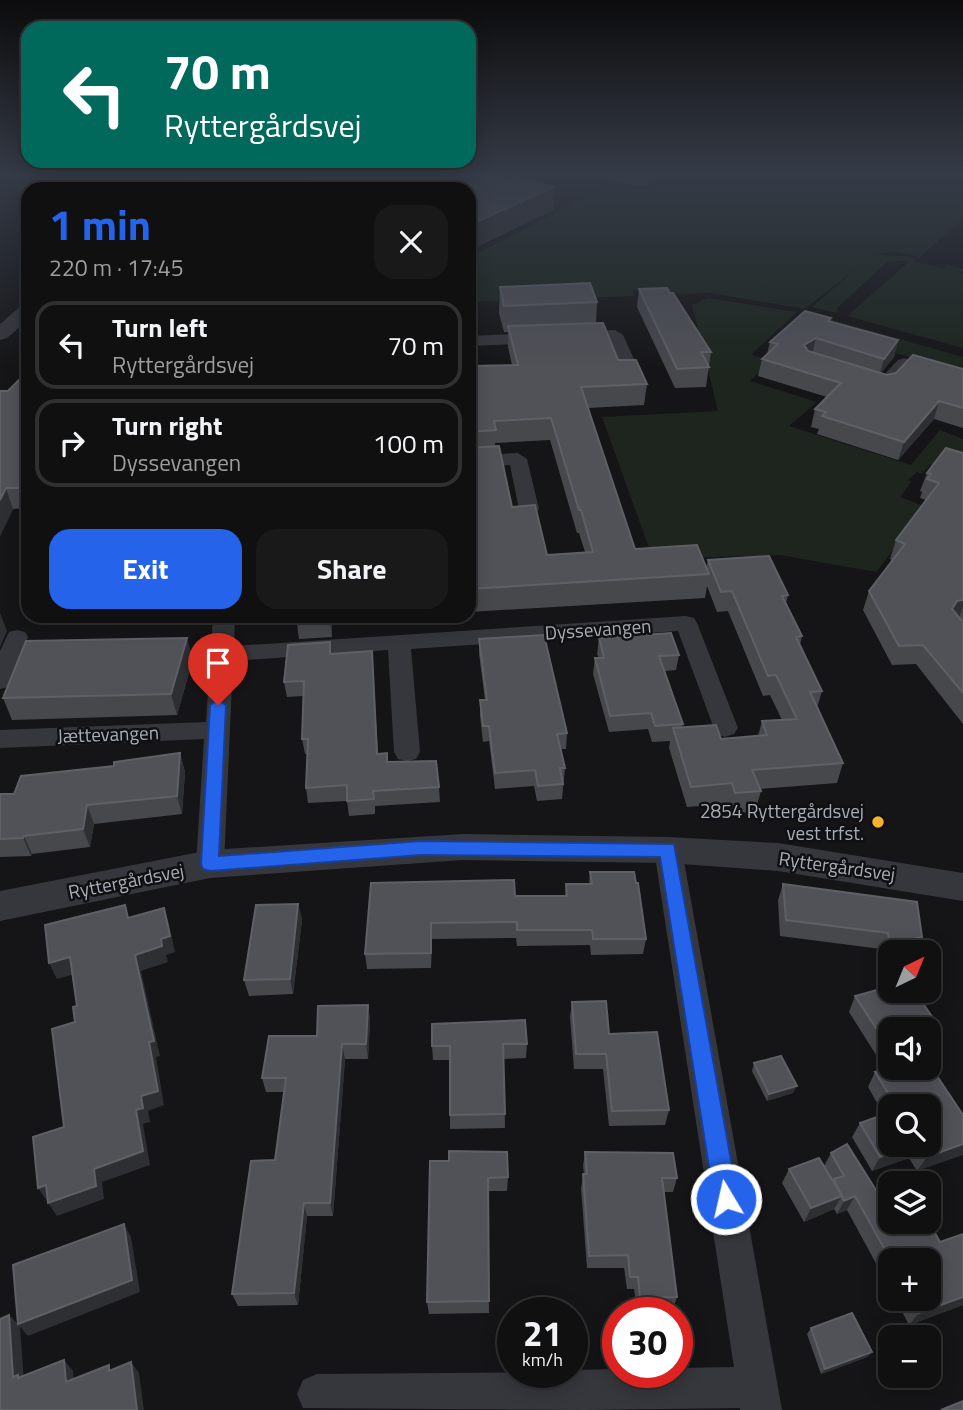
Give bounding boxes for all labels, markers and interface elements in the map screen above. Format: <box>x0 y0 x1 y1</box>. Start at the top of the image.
text: 70 m <box>164 33 271 108</box>
icon: left <box>49 49 140 140</box>
text: Ryttergårdsvej <box>164 101 362 149</box>
text: 1 min <box>49 192 151 256</box>
button: close <box>374 205 448 279</box>
text: 220 m · 17:45 <box>49 250 184 285</box>
text: Turn left <box>112 308 207 347</box>
icon: left <box>53 326 91 364</box>
text: 70 m <box>387 326 444 365</box>
text: Ryttergårdsvej <box>112 347 254 382</box>
text: Turn right <box>112 406 223 445</box>
icon: right <box>53 424 91 462</box>
text: 100 m <box>373 424 444 463</box>
text: Dyssevangen <box>112 445 241 480</box>
button: Exit <box>49 529 242 609</box>
button: Share <box>256 529 448 609</box>
street label: Dyssevangen <box>544 610 652 647</box>
pin <box>188 633 248 705</box>
icon: arrive <box>199 644 237 682</box>
street label: Jættevangen <box>57 717 159 750</box>
place label: 2854 Ryttergårdsvej vest trfst. <box>700 796 864 847</box>
marker: 2854 Ryttergårdsvej vest trfst. <box>870 814 886 830</box>
street label: Ryttergårdsvej <box>777 843 897 888</box>
street label: Ryttergårdsvej <box>66 855 186 906</box>
north arrow <box>878 940 942 1003</box>
map controls <box>878 940 941 1388</box>
button: sound <box>878 1017 941 1080</box>
button: search <box>878 1094 941 1157</box>
position arrow <box>689 1162 763 1236</box>
button: layers <box>878 1171 941 1234</box>
button: + <box>878 1248 941 1311</box>
speed limit sign: 30 <box>602 1297 693 1388</box>
text: 21 <box>523 1306 562 1360</box>
button: − <box>878 1325 941 1388</box>
text: km/h <box>522 1346 563 1373</box>

